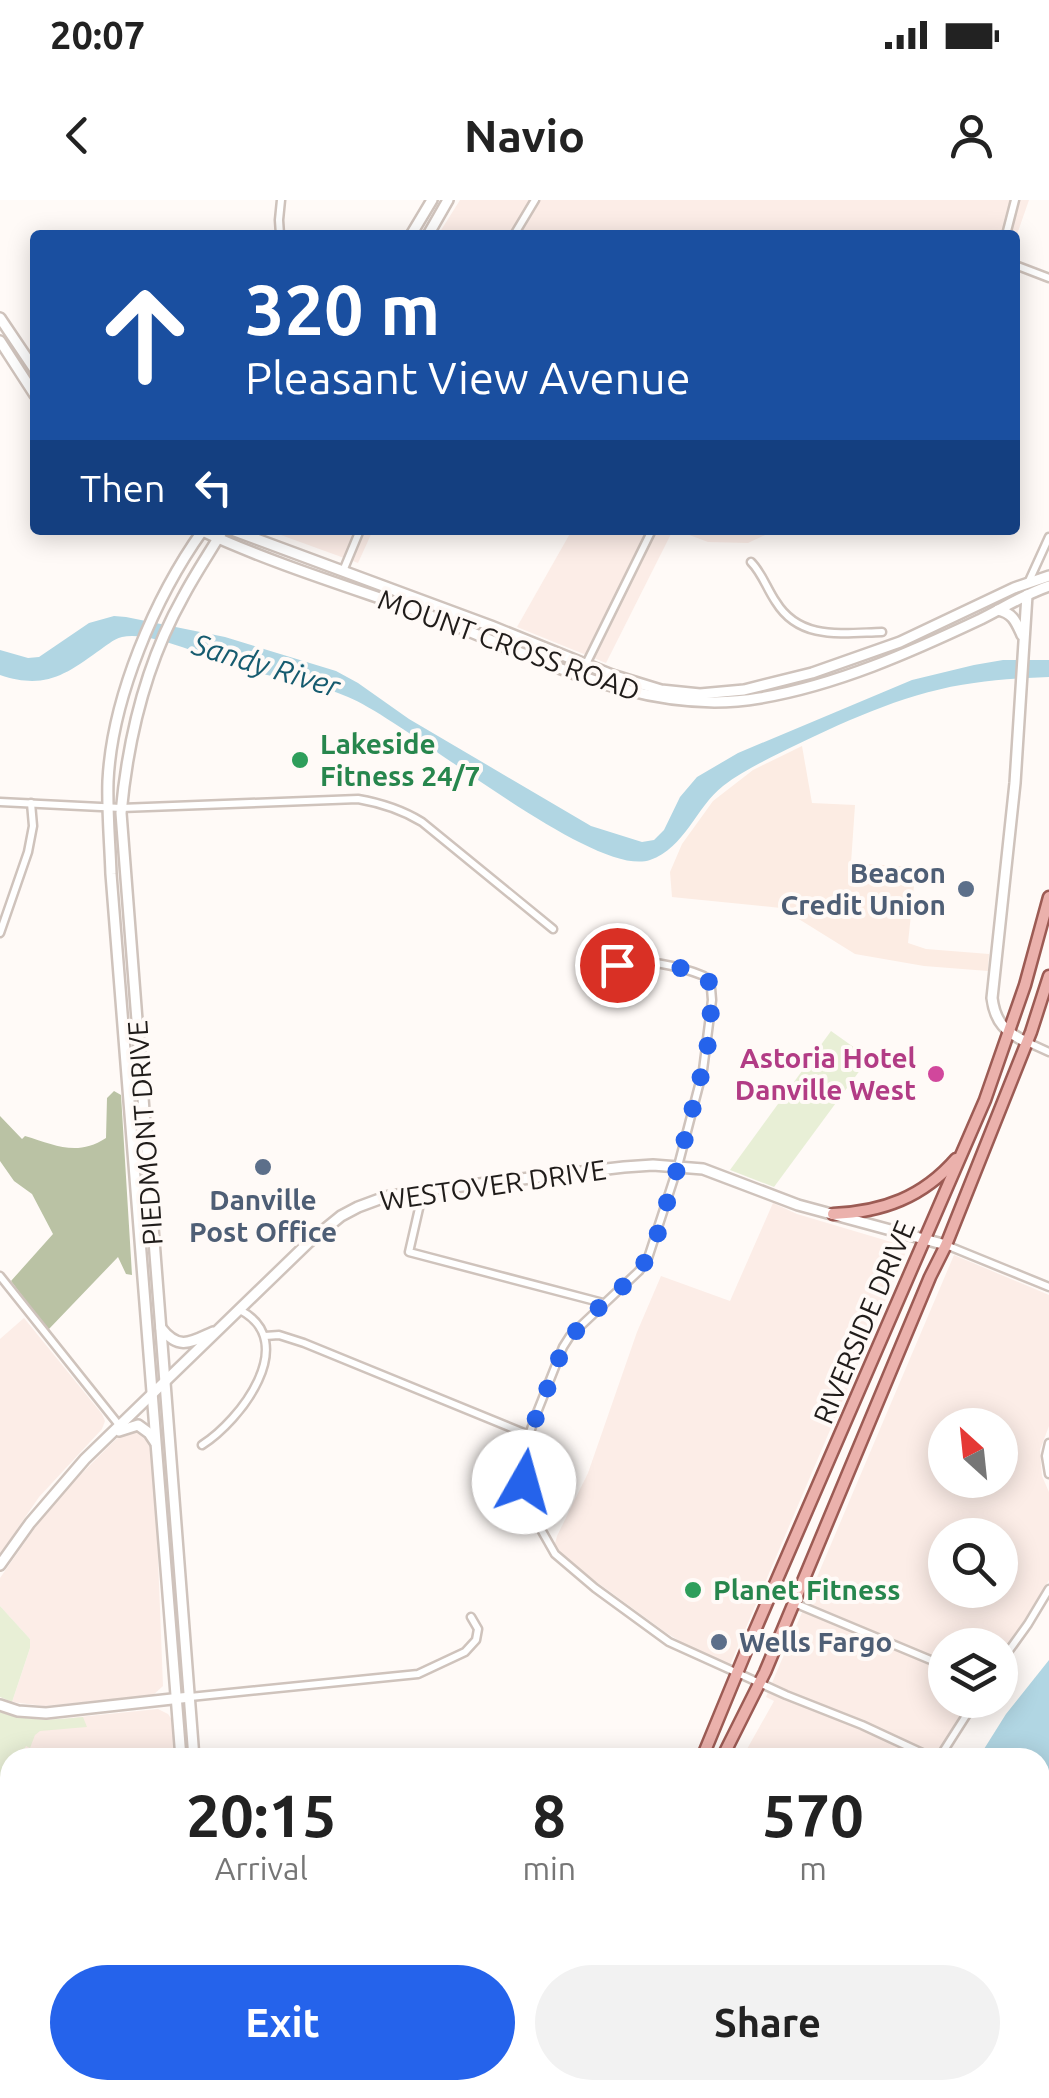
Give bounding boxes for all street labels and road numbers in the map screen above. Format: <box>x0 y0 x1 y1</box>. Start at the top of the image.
street label: MOUNT CROSS ROAD <box>374 583 644 706</box>
street label: PIEDMONT DRIVE <box>121 1020 168 1247</box>
street label: WESTOVER DRIVE <box>378 1153 608 1216</box>
street label: RIVERSIDE DRIVE <box>807 1216 920 1428</box>

